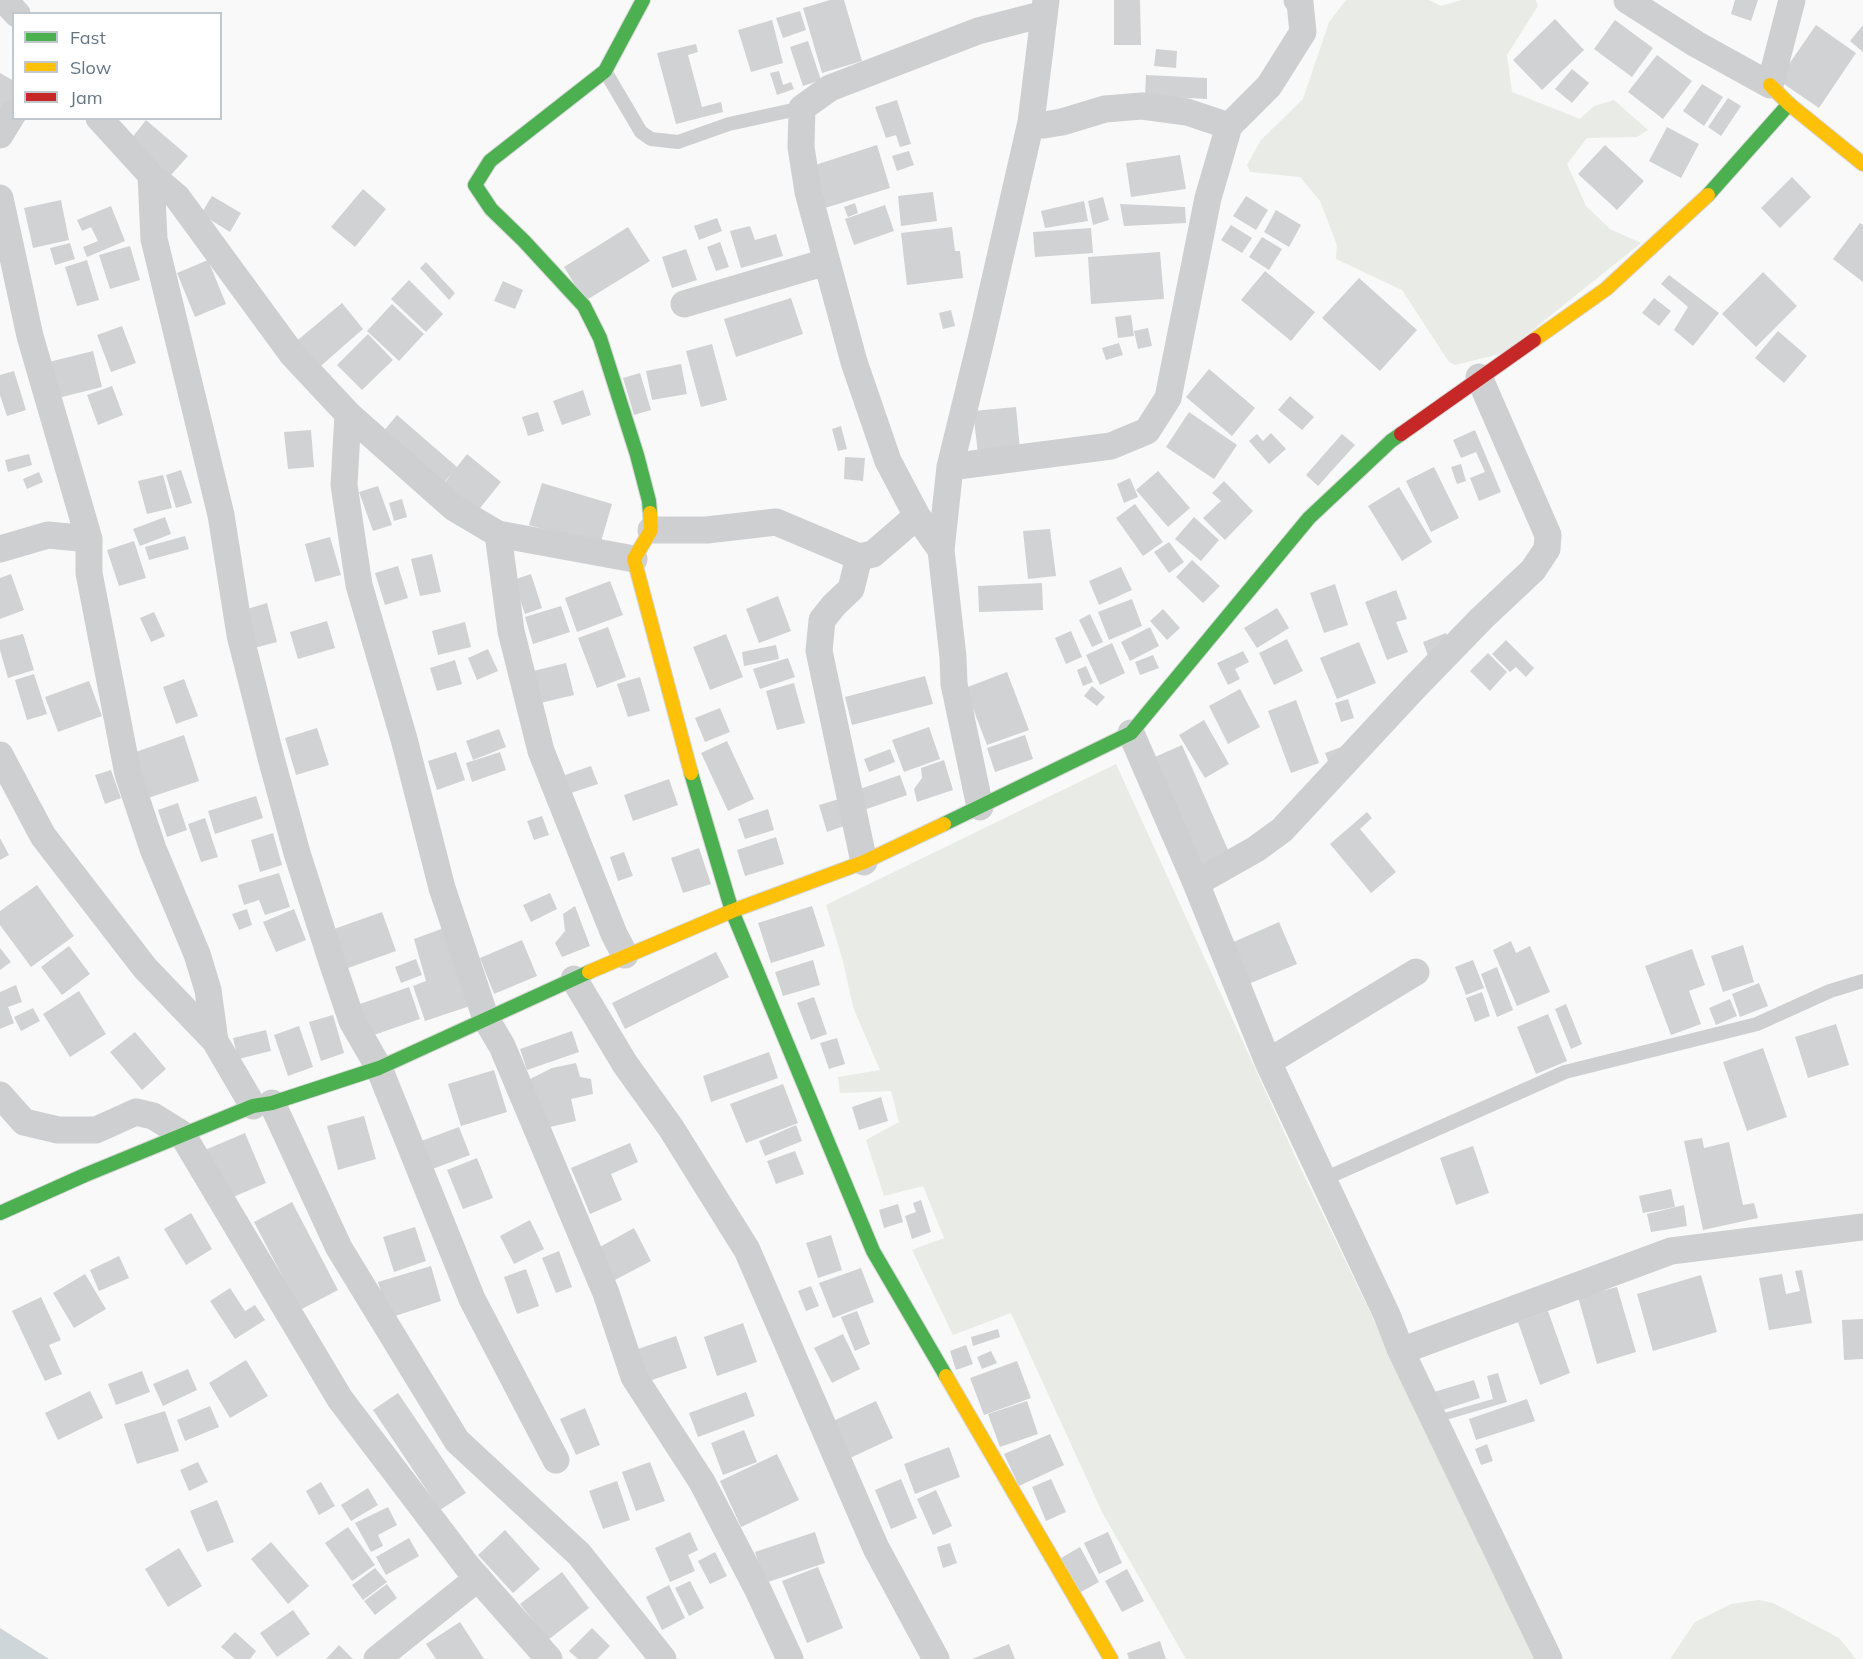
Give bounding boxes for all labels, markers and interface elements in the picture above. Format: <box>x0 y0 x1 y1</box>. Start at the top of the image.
legend <box>12 12 222 120</box>
text: Fast <box>70 26 106 49</box>
text: Slow <box>70 56 111 79</box>
text: Jam <box>70 86 103 109</box>

